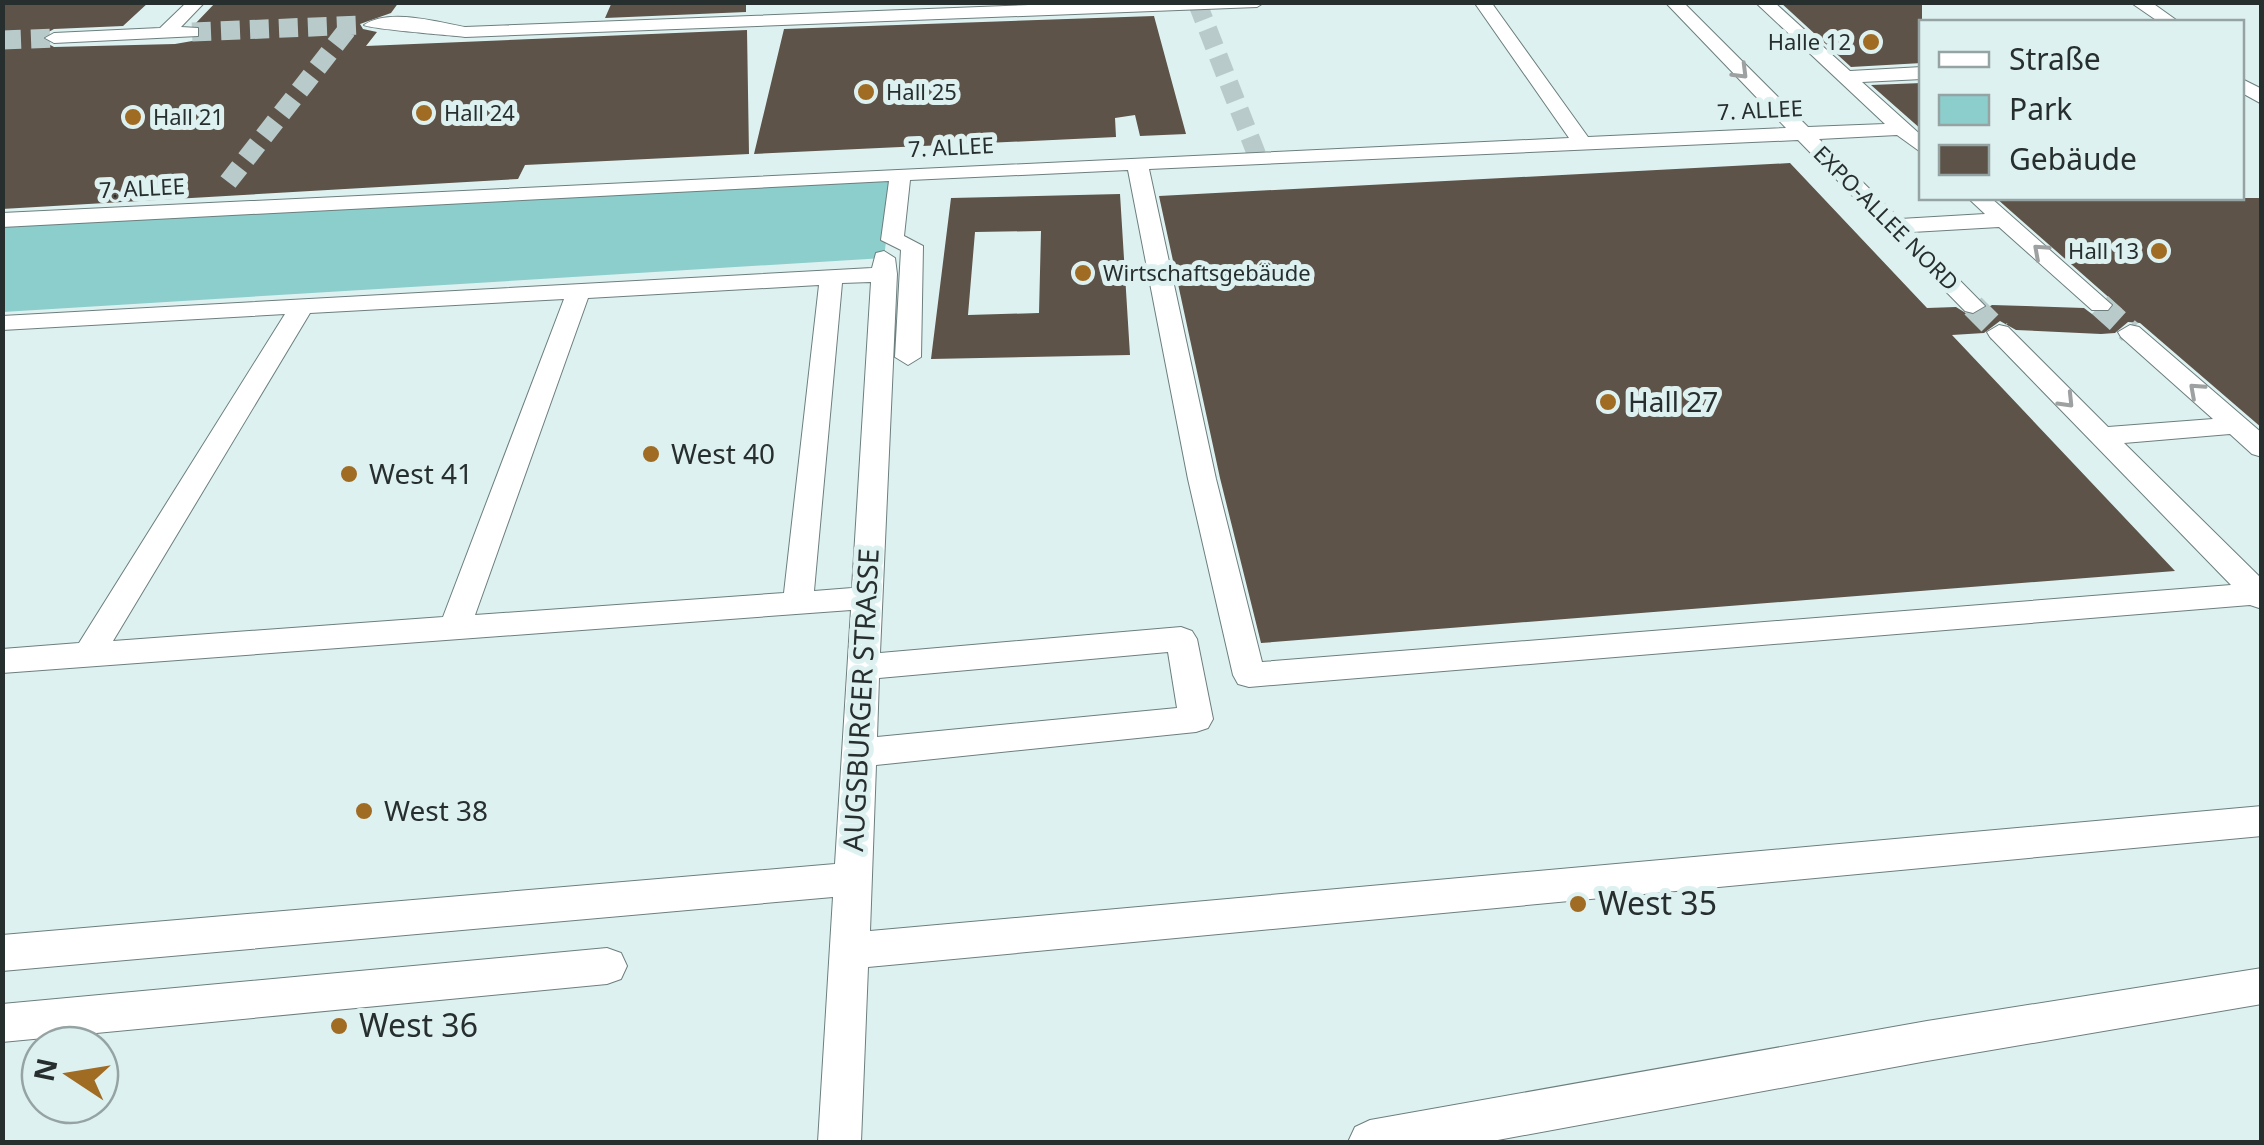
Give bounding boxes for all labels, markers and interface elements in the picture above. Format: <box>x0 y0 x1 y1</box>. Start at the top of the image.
legend <box>1919 20 2244 200</box>
place label: Halle 12 <box>1768 26 1851 56</box>
marker: Halle 12 <box>1860 31 1882 53</box>
text: Straße <box>2009 38 2101 79</box>
one-way arrow <box>1730 60 1748 78</box>
place label: Hall 25 <box>886 76 957 106</box>
marker: Hall 25 <box>855 81 877 103</box>
text: Park <box>2009 88 2072 129</box>
street label: 7. ALLEE <box>1716 92 1804 126</box>
place label: Hall 24 <box>444 97 515 127</box>
place label: Hall 21 <box>153 101 224 131</box>
marker: Hall 24 <box>413 102 435 124</box>
marker: Hall 21 <box>122 106 144 128</box>
street label: 7. ALLEE <box>907 129 995 163</box>
street label: EXPO-ALLEE NORD <box>1808 138 1966 296</box>
text: Gebäude <box>2009 138 2137 179</box>
street label: 7. ALLEE <box>98 170 186 204</box>
place label: Hall 13 <box>2068 235 2139 265</box>
marker: Hall 13 <box>2148 240 2170 262</box>
one-way arrow <box>2033 245 2051 263</box>
place label: Wirtschaftsgebäude <box>1103 257 1311 287</box>
marker: Wirtschaftsgebäude <box>1072 262 1094 284</box>
place label: Hall 27 <box>1628 382 1718 420</box>
one-way arrow <box>2189 384 2208 402</box>
one-way arrow <box>2055 390 2073 408</box>
marker: Hall 27 <box>1597 391 1619 413</box>
place label: West 40 <box>671 434 775 472</box>
marker: West 40 <box>640 443 662 465</box>
place label: West 41 <box>369 454 473 492</box>
marker: West 41 <box>338 463 360 485</box>
street label: AUGSBURGER STRASSE <box>833 547 887 852</box>
place label: West 38 <box>384 791 488 829</box>
marker: West 38 <box>353 800 375 822</box>
place label: West 35 <box>1598 881 1717 924</box>
marker: West 35 <box>1567 893 1589 915</box>
place label: West 36 <box>359 1003 478 1046</box>
marker: West 36 <box>328 1015 350 1037</box>
north arrow <box>20 1025 120 1125</box>
text: N <box>24 1055 66 1085</box>

